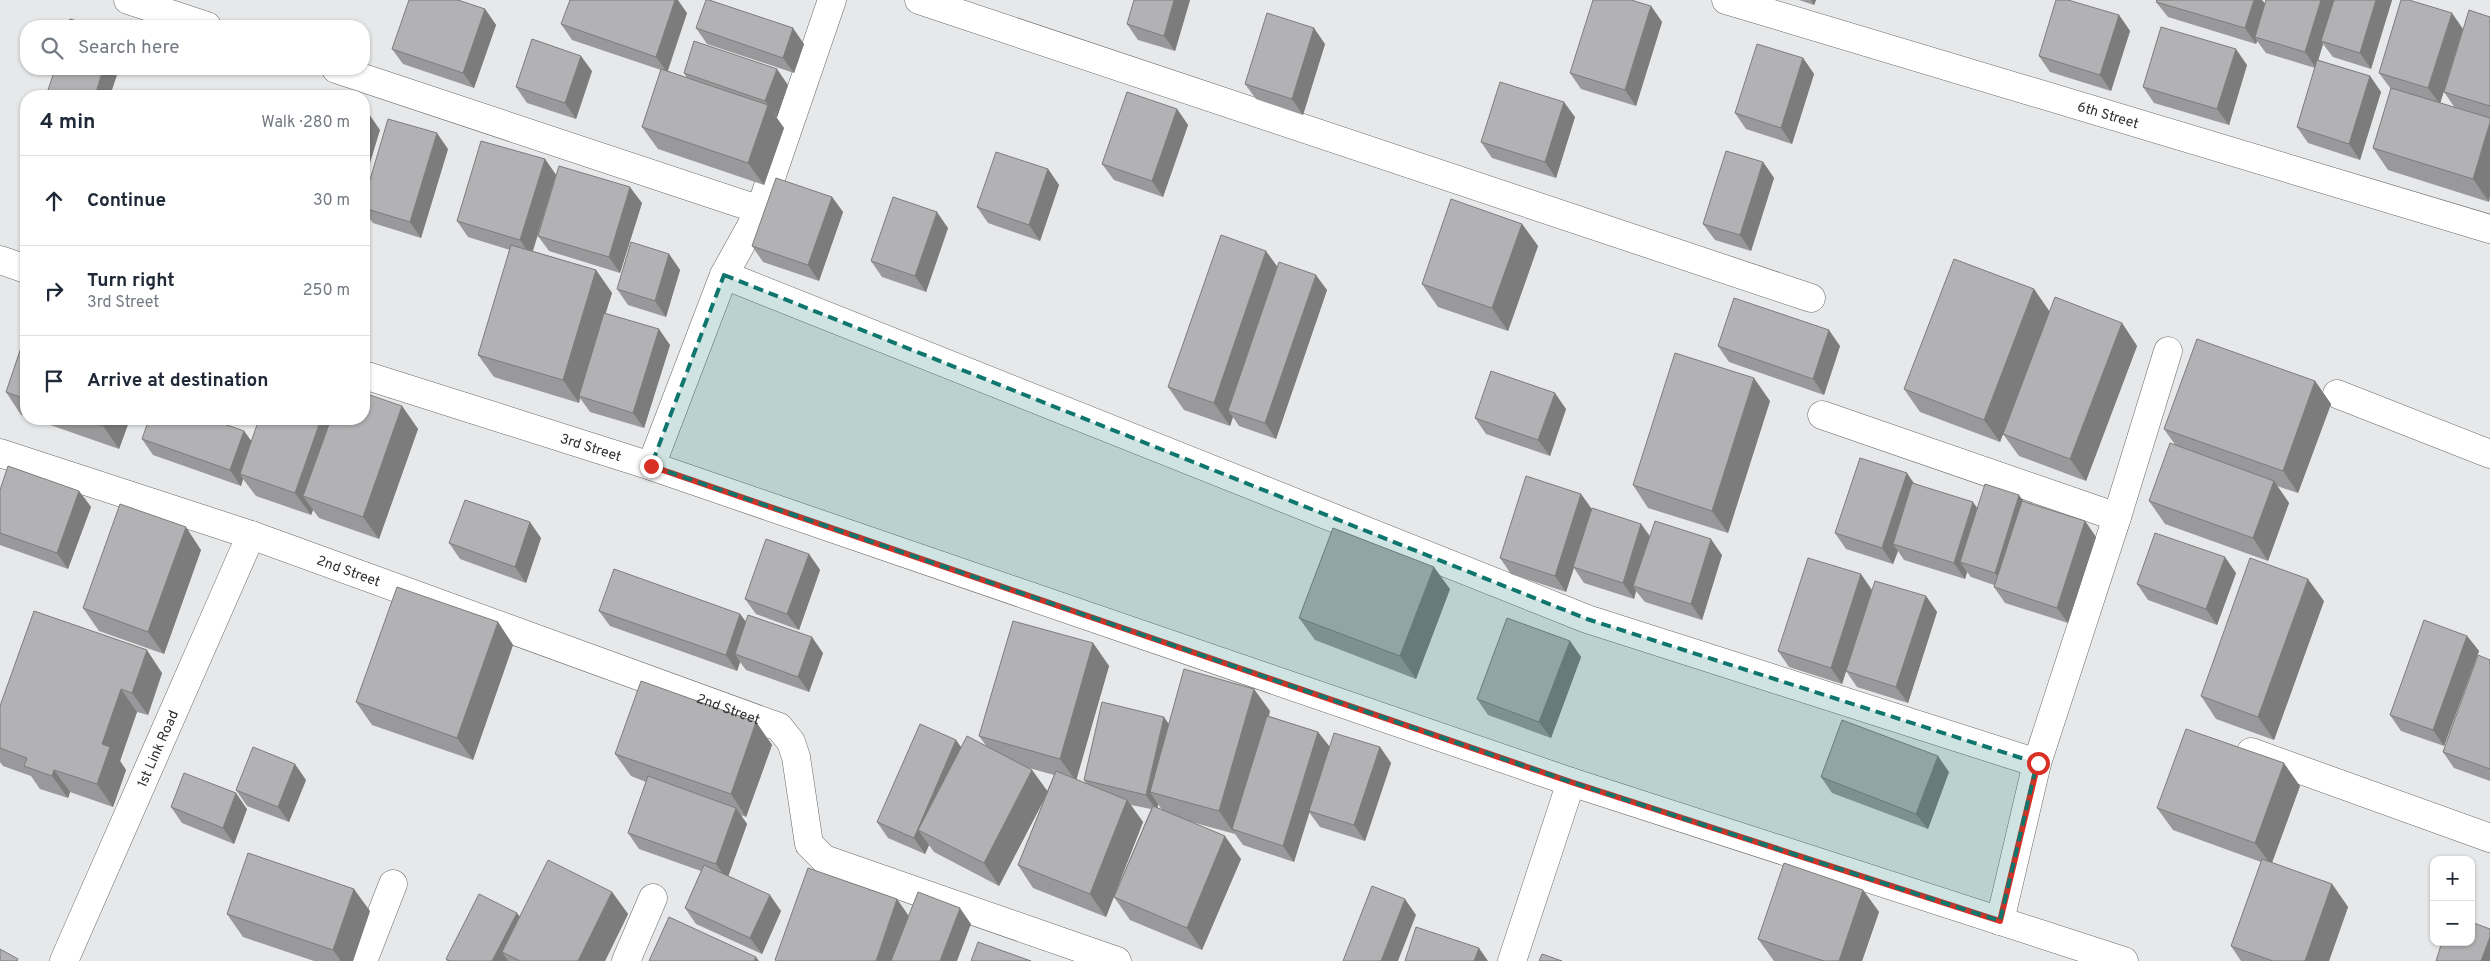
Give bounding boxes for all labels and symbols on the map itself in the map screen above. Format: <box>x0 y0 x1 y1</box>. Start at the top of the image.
street label: 6th Street <box>2075 99 2140 133</box>
street label: 3rd Street <box>558 431 623 466</box>
route end <box>640 455 663 478</box>
street label: 2nd Street <box>314 553 382 591</box>
street label: 2nd Street <box>694 691 762 729</box>
street label: 1st Link Road <box>134 708 183 790</box>
route start <box>2027 752 2050 775</box>

